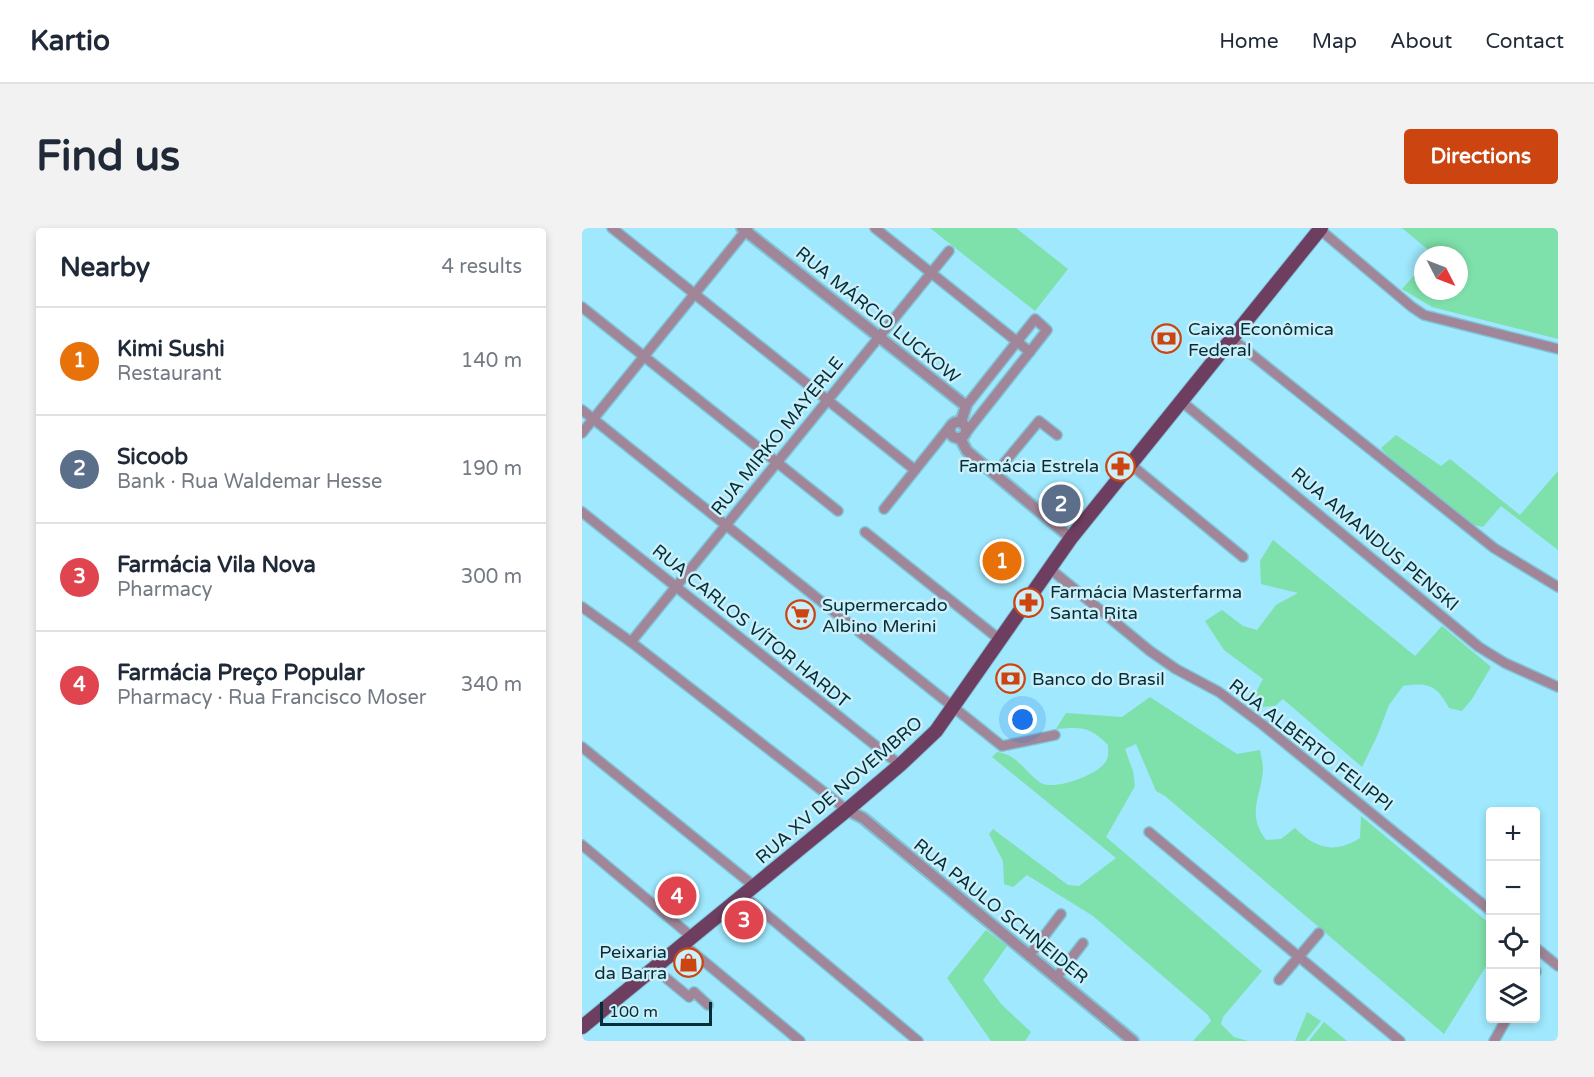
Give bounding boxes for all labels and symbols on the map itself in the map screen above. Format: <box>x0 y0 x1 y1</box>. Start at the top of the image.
street label: RUA MÁRCIO LUCKOW <box>791 242 965 388</box>
north arrow <box>1414 246 1468 300</box>
place label: Caixa Econômica Federal <box>1188 318 1334 361</box>
bank icon: Caixa Econômica Federal <box>1151 323 1183 355</box>
street label: RUA MIRKO MAYERLE <box>706 352 848 520</box>
pharmacy icon: Farmácia Estrela <box>1104 450 1136 482</box>
place label: Farmácia Estrela <box>959 455 1099 477</box>
street label: RUA AMANDUS PENSKI <box>1287 462 1463 616</box>
pin: 2 <box>1042 482 1080 526</box>
pin: 1 <box>982 538 1022 584</box>
street label: RUA CARLOS VÍTOR HARDT <box>648 539 854 713</box>
place label: Farmácia Masterfarma Santa Rita <box>1050 581 1242 624</box>
pharmacy icon: Farmácia Masterfarma Santa Rita <box>1013 586 1045 618</box>
place label: Supermercado Albino Merini <box>822 594 948 637</box>
supermarket icon: Supermercado Albino Merini <box>785 599 817 631</box>
bank icon: Banco do Brasil <box>995 663 1027 695</box>
place label: Banco do Brasil <box>1032 668 1165 690</box>
street label: RUA ALBERTO FELIPPI <box>1225 674 1397 816</box>
your location <box>1008 705 1037 734</box>
street label: RUA XV DE NOVEMBRO <box>751 712 927 868</box>
street label: RUA PAULO SCHNEIDER <box>909 834 1093 988</box>
pin: 4 <box>658 874 697 918</box>
pin: 3 <box>724 898 764 942</box>
place label: Peixaria da Barra <box>594 941 667 984</box>
shop icon: Peixaria da Barra <box>672 946 704 978</box>
scale bar <box>600 999 712 1026</box>

